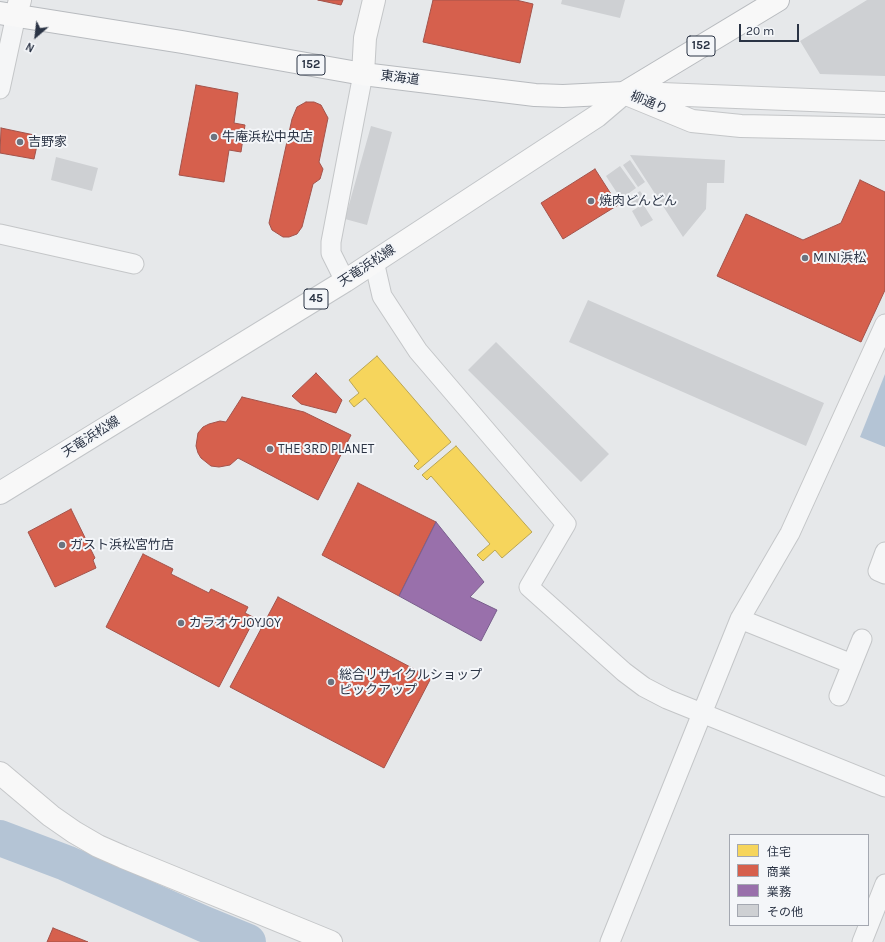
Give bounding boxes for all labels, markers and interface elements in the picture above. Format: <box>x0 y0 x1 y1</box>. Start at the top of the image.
north arrow <box>16 16 56 56</box>
scale bar <box>741 16 801 42</box>
text: 20 m <box>746 24 774 38</box>
road number: 152 <box>687 36 715 56</box>
text: N <box>24 39 37 55</box>
road number: 152 <box>297 55 325 75</box>
street label: 東海道 <box>380 68 420 88</box>
street label: 柳通り <box>628 88 670 118</box>
place label: 牛庵浜松中央店 <box>222 129 313 145</box>
marker: 牛庵浜松中央店 <box>209 132 219 142</box>
place label: 吉野家 <box>28 134 67 150</box>
marker: 吉野家 <box>15 137 25 147</box>
place label: 焼肉どんどん <box>599 193 677 209</box>
marker: 焼肉どんどん <box>586 196 596 206</box>
street label: 天竜浜松線 <box>335 242 399 290</box>
place label: MINI浜松 <box>813 250 866 266</box>
marker: MINI浜松 <box>800 253 810 263</box>
road number: 45 <box>304 289 328 309</box>
street label: 天竜浜松線 <box>59 413 123 461</box>
place label: THE 3RD PLANET <box>278 441 374 457</box>
marker: THE 3RD PLANET <box>265 444 275 454</box>
place label: ガスト浜松宮竹店 <box>70 537 174 553</box>
marker: ガスト浜松宮竹店 <box>57 540 67 550</box>
place label: カラオケJOYJOY <box>189 615 281 631</box>
marker: カラオケJOYJOY <box>176 618 186 628</box>
place label: 総合リサイクルショップ ピックアップ <box>339 667 482 698</box>
marker: 総合リサイクルショップ ピックアップ <box>326 677 336 687</box>
legend <box>729 834 869 926</box>
text: 住宅 <box>767 845 791 859</box>
text: 商業 <box>767 865 791 879</box>
text: 業務 <box>767 885 791 899</box>
text: その他 <box>767 905 803 919</box>

